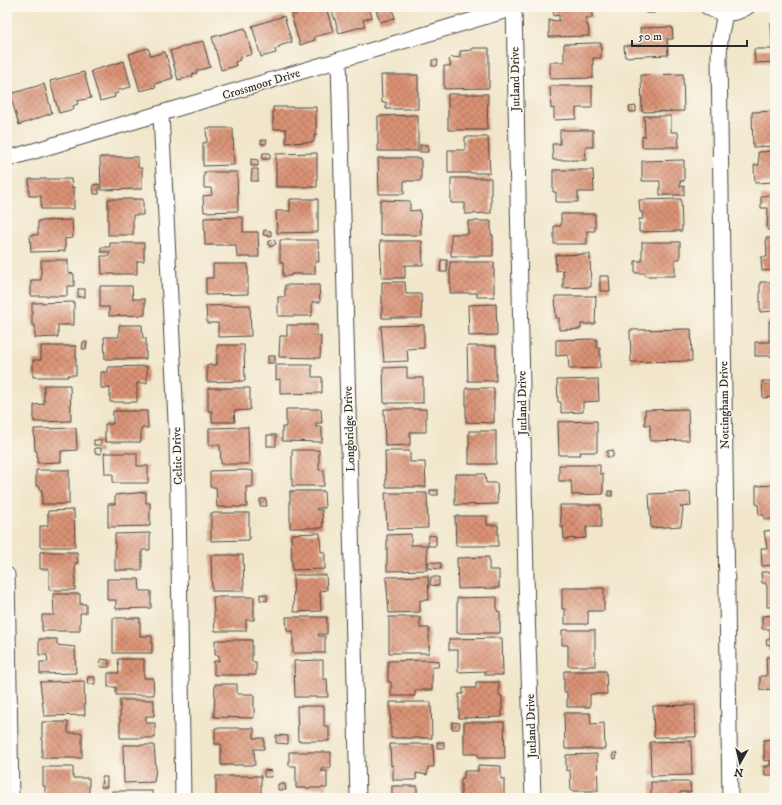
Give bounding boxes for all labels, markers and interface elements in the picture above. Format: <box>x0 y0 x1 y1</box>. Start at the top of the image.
scale bar <box>632 22 747 48</box>
text: 50 m <box>638 29 662 44</box>
street label: Jutland Drive <box>507 47 524 112</box>
street label: Crossmoor Drive <box>220 66 302 103</box>
street label: Nottingham Drive <box>716 361 733 449</box>
street label: Jutland Drive <box>514 371 531 436</box>
street label: Longbridge Drive <box>341 386 358 472</box>
street label: Celtic Drive <box>169 427 186 485</box>
street label: Jutland Drive <box>523 694 540 759</box>
north arrow <box>720 743 760 783</box>
text: N <box>733 764 744 779</box>

